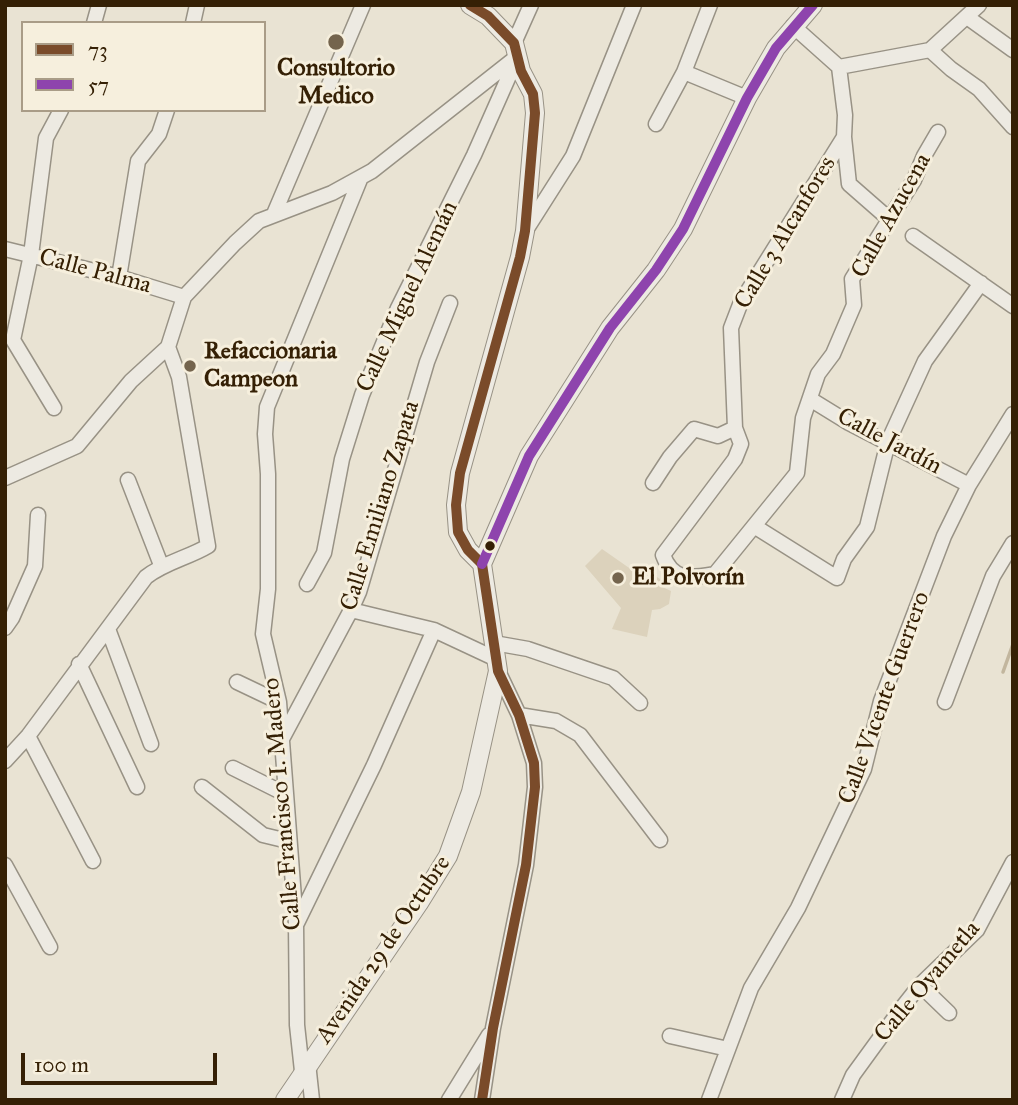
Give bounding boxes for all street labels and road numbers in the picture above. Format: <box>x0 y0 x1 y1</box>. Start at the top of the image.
street label: Calle Azucena <box>846 149 938 283</box>
street label: Calle 3 Alcanfores <box>729 152 843 314</box>
street label: Calle Miguel Alemán <box>351 197 465 397</box>
street label: Calle Palma <box>36 243 154 301</box>
street label: Calle Emiliano Zapata <box>335 398 427 614</box>
street label: Calle Jardín <box>832 402 946 482</box>
street label: Calle Vicente Guerrero <box>833 588 937 808</box>
street label: Calle Francisco I. Madero <box>258 677 308 931</box>
street label: Avenida 29 de Octubre <box>310 851 458 1049</box>
street label: Calle Oyametla <box>869 916 987 1048</box>

